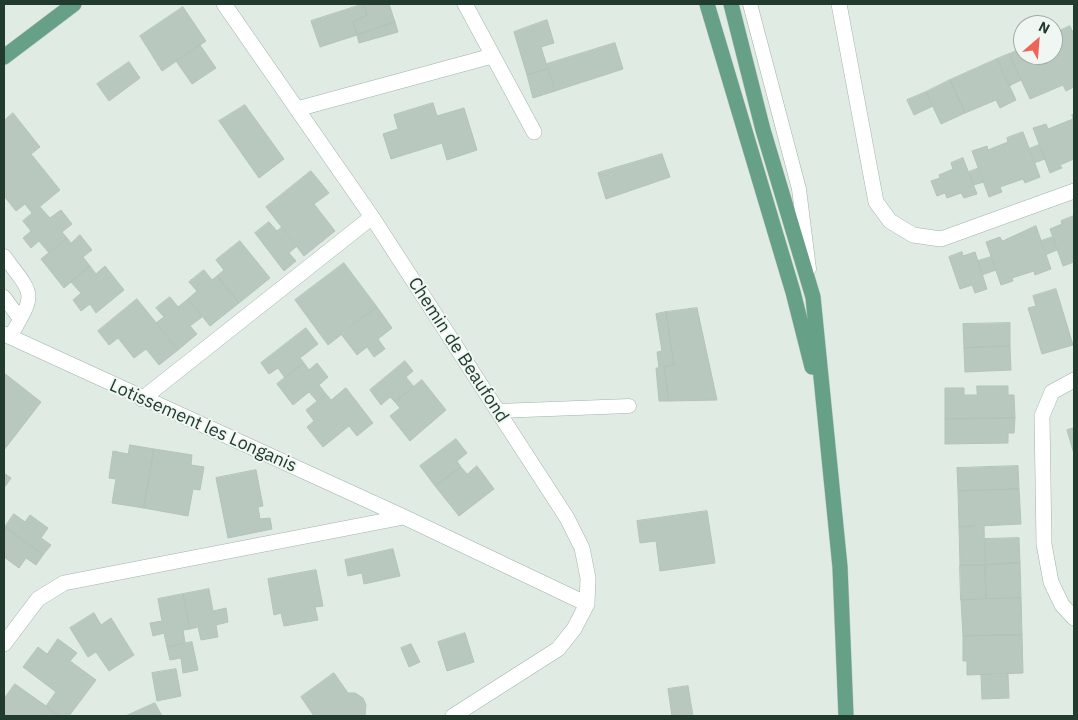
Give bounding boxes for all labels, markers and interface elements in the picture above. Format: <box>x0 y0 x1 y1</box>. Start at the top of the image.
north arrow <box>1013 15 1063 65</box>
text: N <box>1036 17 1053 38</box>
street label: Chemin de Beaufond <box>403 273 513 427</box>
street label: Lotissement les Longanis <box>106 375 300 477</box>

